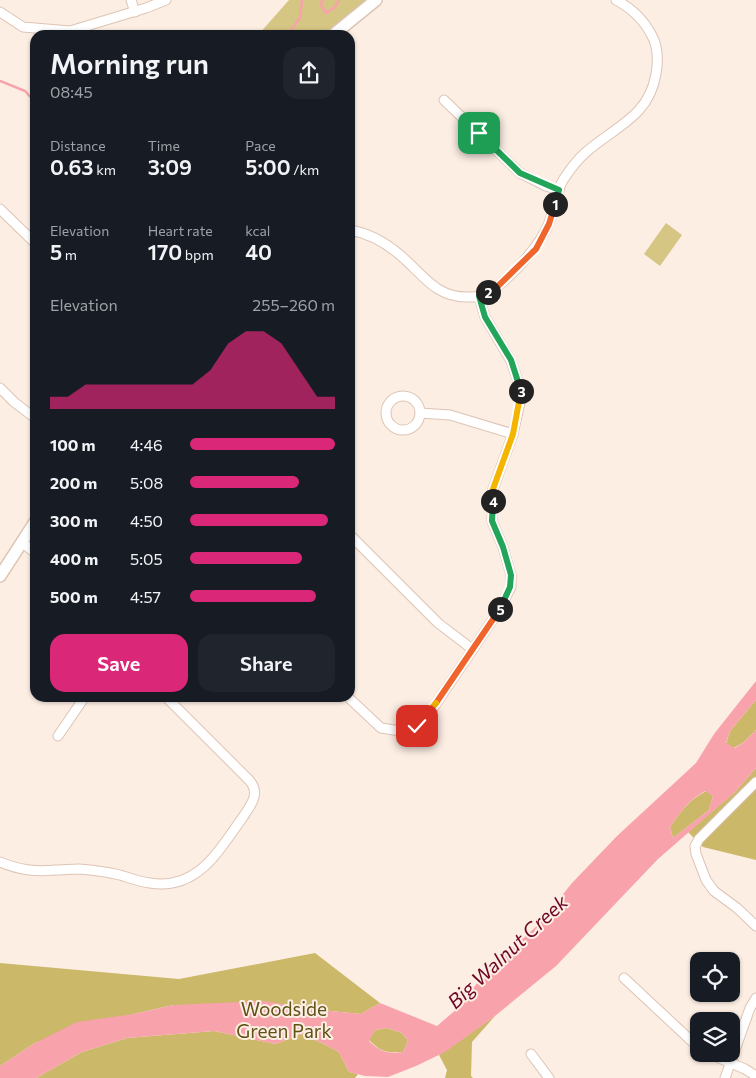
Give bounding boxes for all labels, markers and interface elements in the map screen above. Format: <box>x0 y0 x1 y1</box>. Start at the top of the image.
text: Morning run <box>50 46 209 80</box>
button: share <box>283 47 335 99</box>
text: 08:45 <box>50 82 93 101</box>
pin <box>458 112 500 154</box>
icon: arrive <box>465 119 493 147</box>
text: Distance <box>50 137 106 154</box>
text: Time <box>148 137 180 154</box>
text: Pace <box>245 137 276 154</box>
text: 0.63 <box>50 154 94 179</box>
text: 3:09 <box>148 154 192 179</box>
text: 5:00 <box>245 154 291 179</box>
text: km <box>94 161 116 178</box>
text: /km <box>291 161 319 178</box>
pin: 1 <box>542 192 568 216</box>
text: 1 <box>552 196 559 213</box>
text: Elevation <box>50 222 109 239</box>
text: Heart rate <box>148 222 213 239</box>
text: kcal <box>245 222 270 239</box>
text: 5 <box>50 239 62 264</box>
text: 170 <box>148 239 182 264</box>
text: 40 <box>245 239 272 264</box>
text: m <box>62 246 77 263</box>
text: bpm <box>182 246 214 263</box>
pin: 2 <box>476 280 500 304</box>
text: 2 <box>485 284 492 301</box>
text: Elevation <box>50 295 118 314</box>
text: 255–260 m <box>252 295 335 314</box>
pin: 3 <box>508 378 534 404</box>
text: 3 <box>517 383 526 400</box>
text: 100 m <box>50 435 96 454</box>
text: 4:46 <box>130 435 163 454</box>
text: 200 m <box>50 473 97 492</box>
text: 5:08 <box>130 473 163 492</box>
pin: 4 <box>480 488 506 514</box>
text: 4 <box>489 493 498 510</box>
text: 300 m <box>50 511 98 530</box>
text: 4:50 <box>130 511 163 530</box>
text: 400 m <box>50 549 98 568</box>
text: 5:05 <box>130 549 163 568</box>
text: 500 m <box>50 587 98 606</box>
text: 4:57 <box>130 587 161 606</box>
pin: 5 <box>488 596 512 622</box>
text: 5 <box>496 601 505 618</box>
button: Save <box>50 634 188 692</box>
button: Share <box>198 634 335 692</box>
pin <box>396 705 438 747</box>
icon: check <box>403 712 431 740</box>
water label: Big Walnut Creek <box>442 888 573 1013</box>
map controls <box>690 952 740 1062</box>
button: locate <box>690 952 740 1002</box>
park label: Woodside Green Park <box>236 997 332 1042</box>
button: layers <box>690 1012 740 1062</box>

